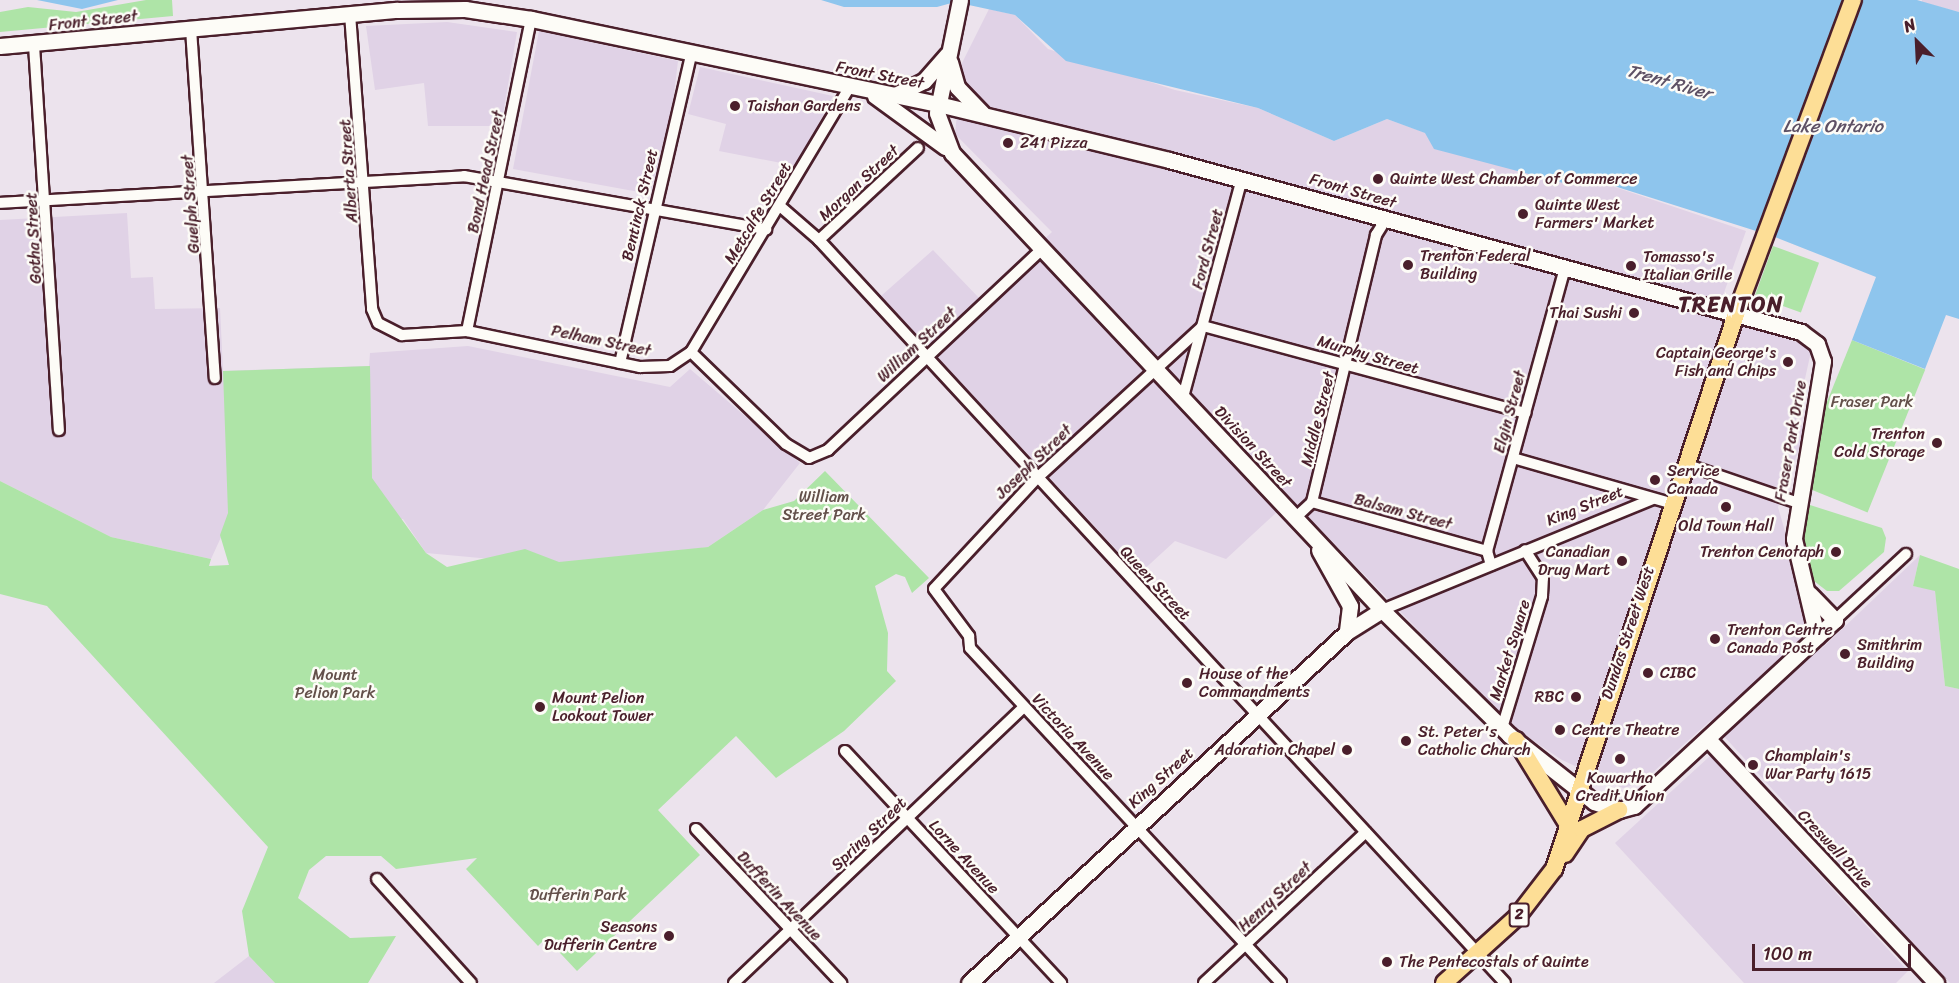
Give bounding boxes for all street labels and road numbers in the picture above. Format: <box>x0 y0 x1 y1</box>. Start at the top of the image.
street label: Front Street <box>48 7 138 35</box>
street label: Front Street <box>834 57 926 93</box>
street label: Bond Head Street <box>463 108 509 236</box>
street label: Alberta Street <box>336 118 362 224</box>
street label: Morgan Street <box>815 141 903 225</box>
street label: Bentinck Street <box>618 147 662 263</box>
street label: Guelph Street <box>178 154 204 254</box>
street label: Metcalfe Street <box>720 159 796 267</box>
street label: Front Street <box>1308 169 1398 213</box>
street label: Gotha Street <box>22 191 46 285</box>
street label: Ford Street <box>1188 207 1228 291</box>
street label: William Street <box>873 303 961 387</box>
street label: Pelham Street <box>549 321 653 361</box>
street label: Murphy Street <box>1315 331 1421 379</box>
street label: Elgin Street <box>1490 368 1530 456</box>
street label: Middle Street <box>1297 369 1339 469</box>
street label: Fraser Park Drive <box>1771 379 1811 503</box>
street label: Division Street <box>1210 402 1296 492</box>
street label: Joseph Street <box>992 421 1076 503</box>
street label: King Street <box>1544 482 1626 530</box>
street label: Balsam Street <box>1352 490 1454 534</box>
street label: Queen Street <box>1116 542 1194 624</box>
street label: Dundas Street West <box>1597 564 1659 702</box>
street label: Market Square <box>1486 598 1534 702</box>
street label: Victoria Avenue <box>1028 690 1118 784</box>
street label: King Street <box>1124 744 1198 812</box>
street label: Spring Street <box>827 793 911 875</box>
street label: Creswell Drive <box>1794 806 1876 892</box>
street label: Lorne Avenue <box>925 816 1003 898</box>
street label: Dufferin Avenue <box>733 847 825 945</box>
street label: Henry Street <box>1234 858 1316 936</box>
road number: 2 <box>1508 903 1530 927</box>

